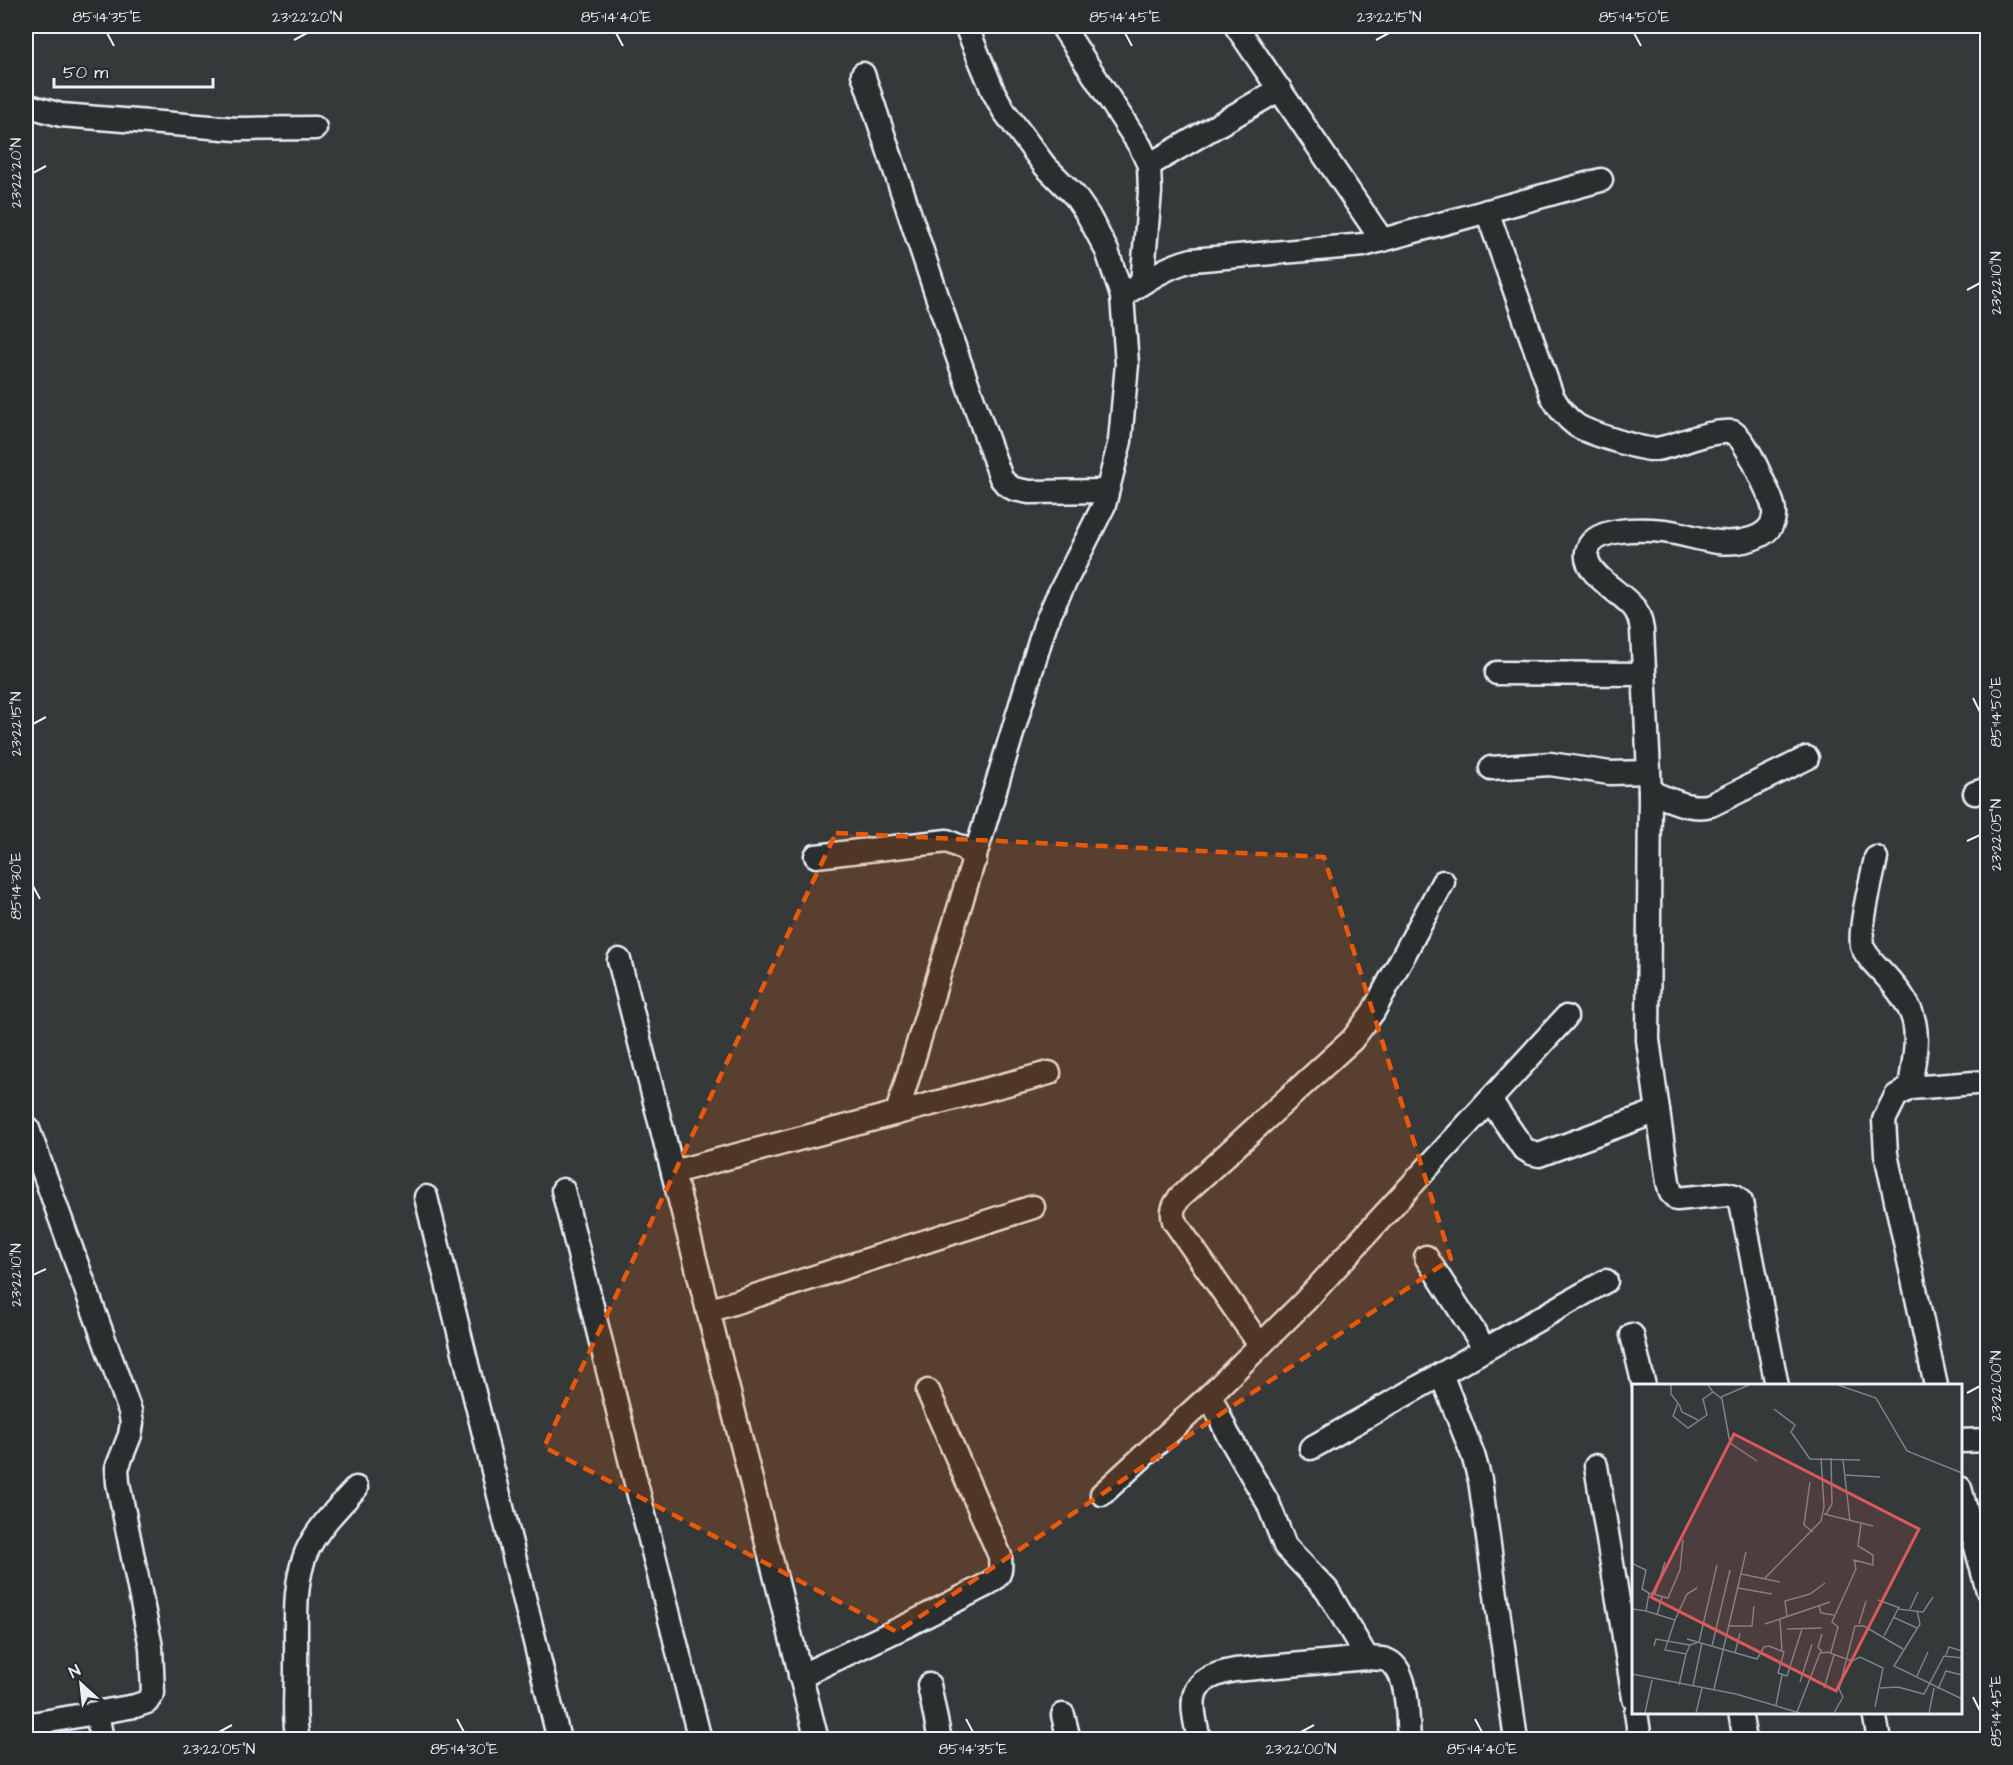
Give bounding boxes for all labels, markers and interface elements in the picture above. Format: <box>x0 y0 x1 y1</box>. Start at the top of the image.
text: 85°14'35"E <box>73 7 142 28</box>
text: 23°22'20"N <box>272 7 342 28</box>
text: 85°14'40"E <box>581 7 651 28</box>
text: 85°14'45"E <box>1089 7 1161 28</box>
text: 23°22'15"N <box>1357 7 1421 28</box>
text: 85°14'50"E <box>1599 7 1669 28</box>
scale bar <box>54 51 213 89</box>
text: 50 m <box>63 60 108 85</box>
text: 23°22'20"N <box>6 138 27 208</box>
text: 23°22'10"N <box>1986 251 2007 315</box>
text: 85°14'50"E <box>1986 677 2007 747</box>
text: 23°22'15"N <box>6 692 27 756</box>
text: 23°22'05"N <box>1986 799 2007 871</box>
text: 85°14'30"E <box>6 852 27 920</box>
text: 23°22'10"N <box>6 1243 27 1307</box>
text: 23°22'00"N <box>1986 1351 2007 1422</box>
inset map <box>1632 1384 1962 1714</box>
north arrow <box>51 1654 111 1714</box>
text: N <box>65 1659 84 1684</box>
text: 85°14'45"E <box>1986 1675 2007 1747</box>
text: 23°22'05"N <box>183 1739 255 1760</box>
text: 85°14'30"E <box>430 1739 498 1760</box>
text: 85°14'35"E <box>939 1739 1008 1760</box>
text: 23°22'00"N <box>1266 1739 1337 1760</box>
text: 85°14'40"E <box>1447 1739 1517 1760</box>

